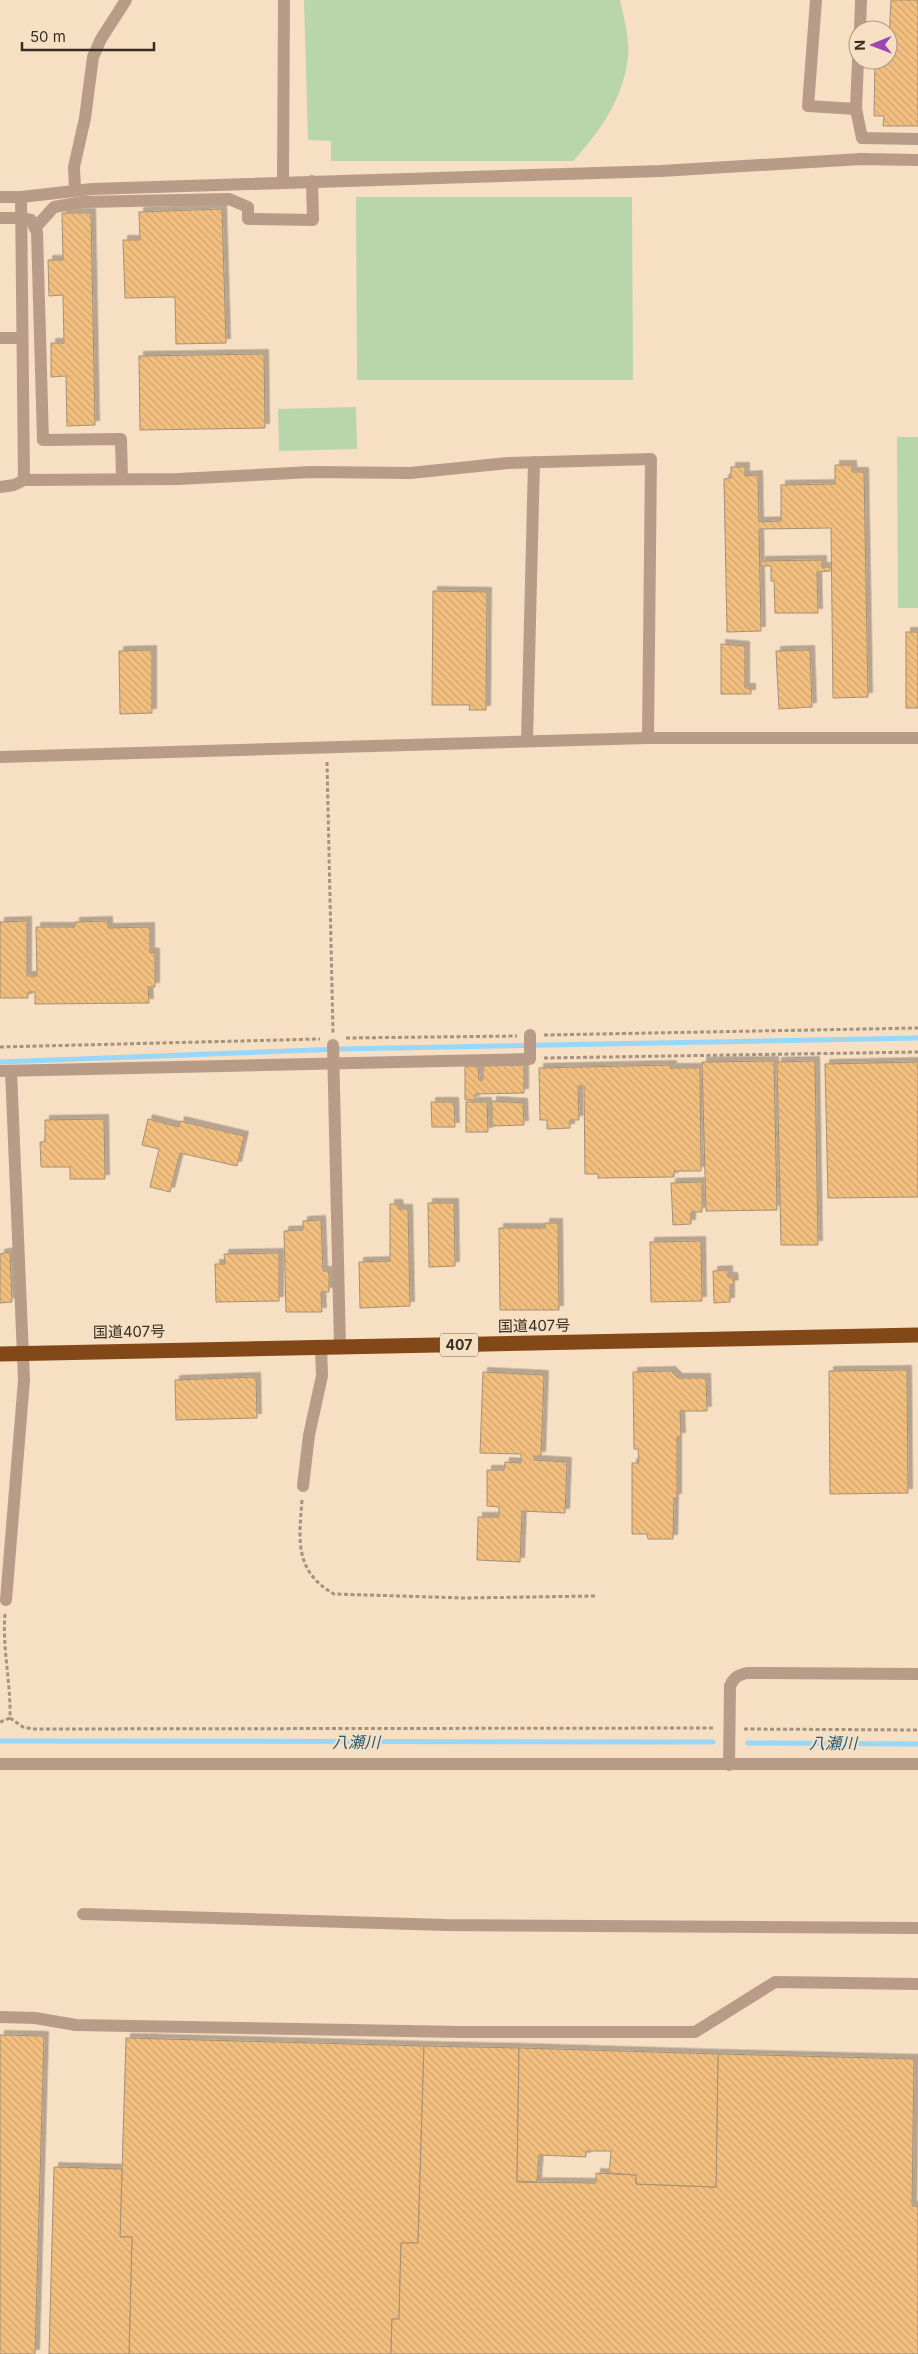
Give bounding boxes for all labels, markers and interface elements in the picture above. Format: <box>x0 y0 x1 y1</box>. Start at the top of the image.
scale bar <box>22 20 155 52</box>
north arrow <box>848 20 898 70</box>
text: 50 m <box>30 27 66 46</box>
text: N <box>851 40 868 51</box>
street label: 国道407号 <box>498 1315 570 1336</box>
street label: 国道407号 <box>93 1321 165 1342</box>
road number: 407 <box>440 1334 478 1356</box>
water label: 八瀬川 <box>332 1732 382 1752</box>
water label: 八瀬川 <box>809 1733 859 1753</box>

